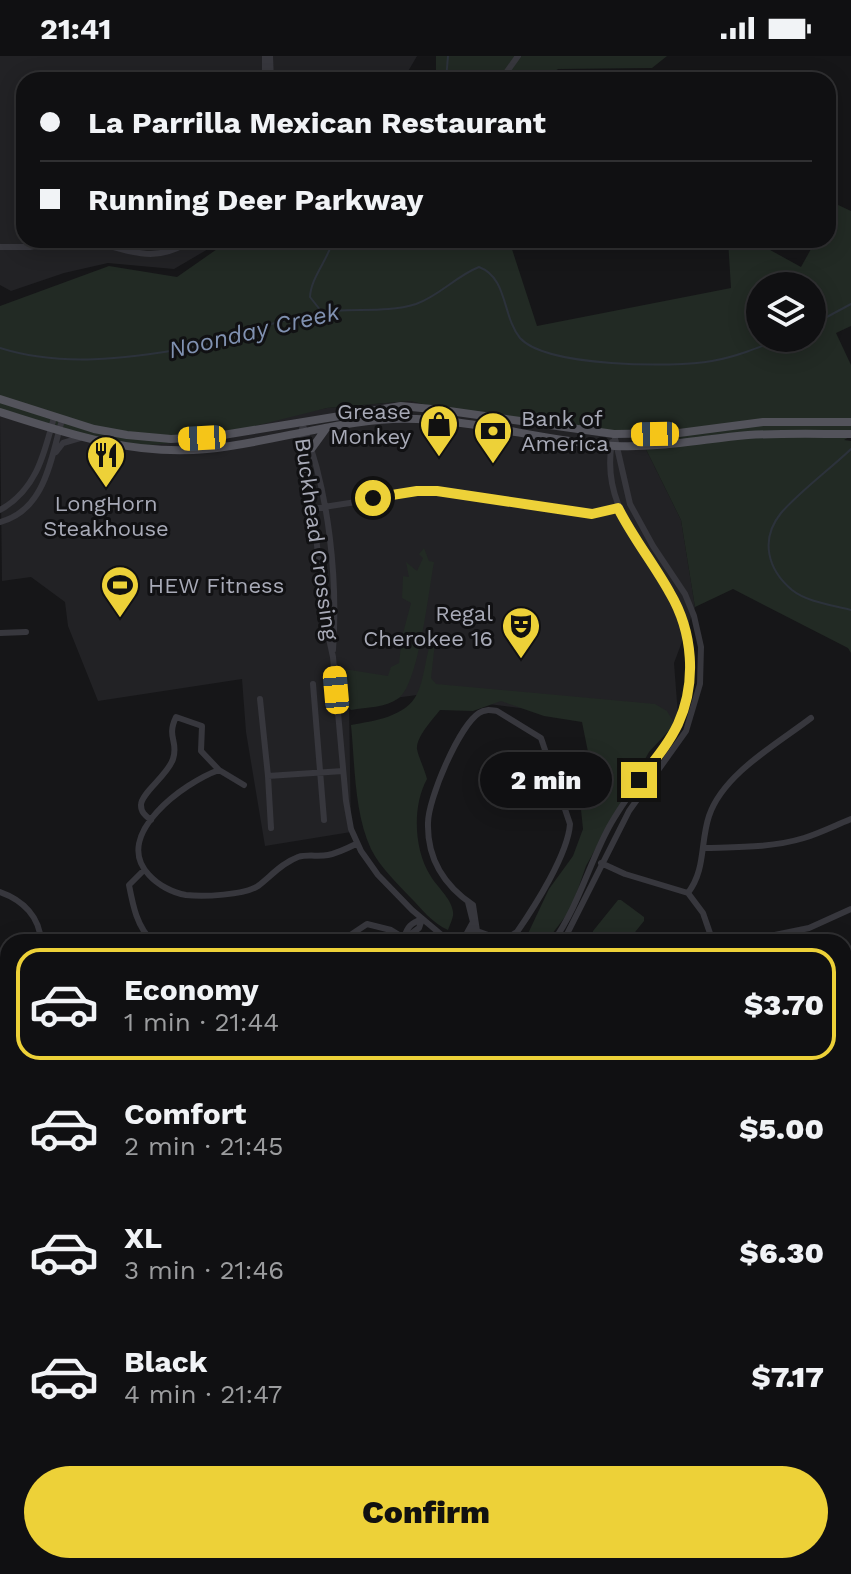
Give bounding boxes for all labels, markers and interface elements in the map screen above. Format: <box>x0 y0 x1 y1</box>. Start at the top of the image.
text: 21:41 <box>40 11 111 46</box>
text: La Parrilla Mexican Restaurant <box>88 105 546 140</box>
text: Running Deer Parkway <box>88 182 423 217</box>
map controls <box>746 272 826 352</box>
button: layers <box>746 272 826 352</box>
water label: Noonday Creek <box>166 298 343 364</box>
place label: Grease Monkey <box>330 399 412 449</box>
shop icon: Grease Monkey <box>418 403 460 458</box>
place label: Bank of America <box>521 406 609 456</box>
bank icon: Bank of America <box>472 410 514 465</box>
car <box>631 422 679 446</box>
car <box>177 425 227 451</box>
restaurant icon: LongHorn Steakhouse <box>85 434 127 489</box>
street label: Buckhead Crossing <box>290 436 343 642</box>
route start <box>355 480 391 516</box>
place label: LongHorn Steakhouse <box>43 491 169 541</box>
sports icon: HEW Fitness <box>99 564 141 619</box>
place label: HEW Fitness <box>148 573 284 598</box>
place label: Regal Cherokee 16 <box>363 601 493 651</box>
theatre icon: Regal Cherokee 16 <box>500 605 542 660</box>
car <box>322 665 350 715</box>
callout: 2 min <box>479 752 611 808</box>
route end <box>621 762 657 798</box>
text: 2 min <box>511 765 581 795</box>
icon: car <box>28 968 100 1040</box>
text: Economy <box>124 972 259 1007</box>
text: $3.70 <box>744 987 824 1022</box>
text: 1 min · 21:44 <box>124 1007 279 1037</box>
icon: car <box>28 1092 100 1164</box>
text: Comfort <box>124 1096 246 1131</box>
text: $5.00 <box>739 1111 824 1146</box>
text: 2 min · 21:45 <box>124 1131 283 1161</box>
icon: car <box>28 1216 100 1288</box>
text: XL <box>124 1220 162 1255</box>
text: $6.30 <box>740 1235 824 1270</box>
text: 3 min · 21:46 <box>124 1255 284 1285</box>
icon: car <box>28 1340 100 1412</box>
text: Black <box>124 1344 208 1379</box>
text: $7.17 <box>751 1359 824 1394</box>
text: 4 min · 21:47 <box>124 1379 282 1409</box>
button: Confirm <box>24 1466 828 1558</box>

